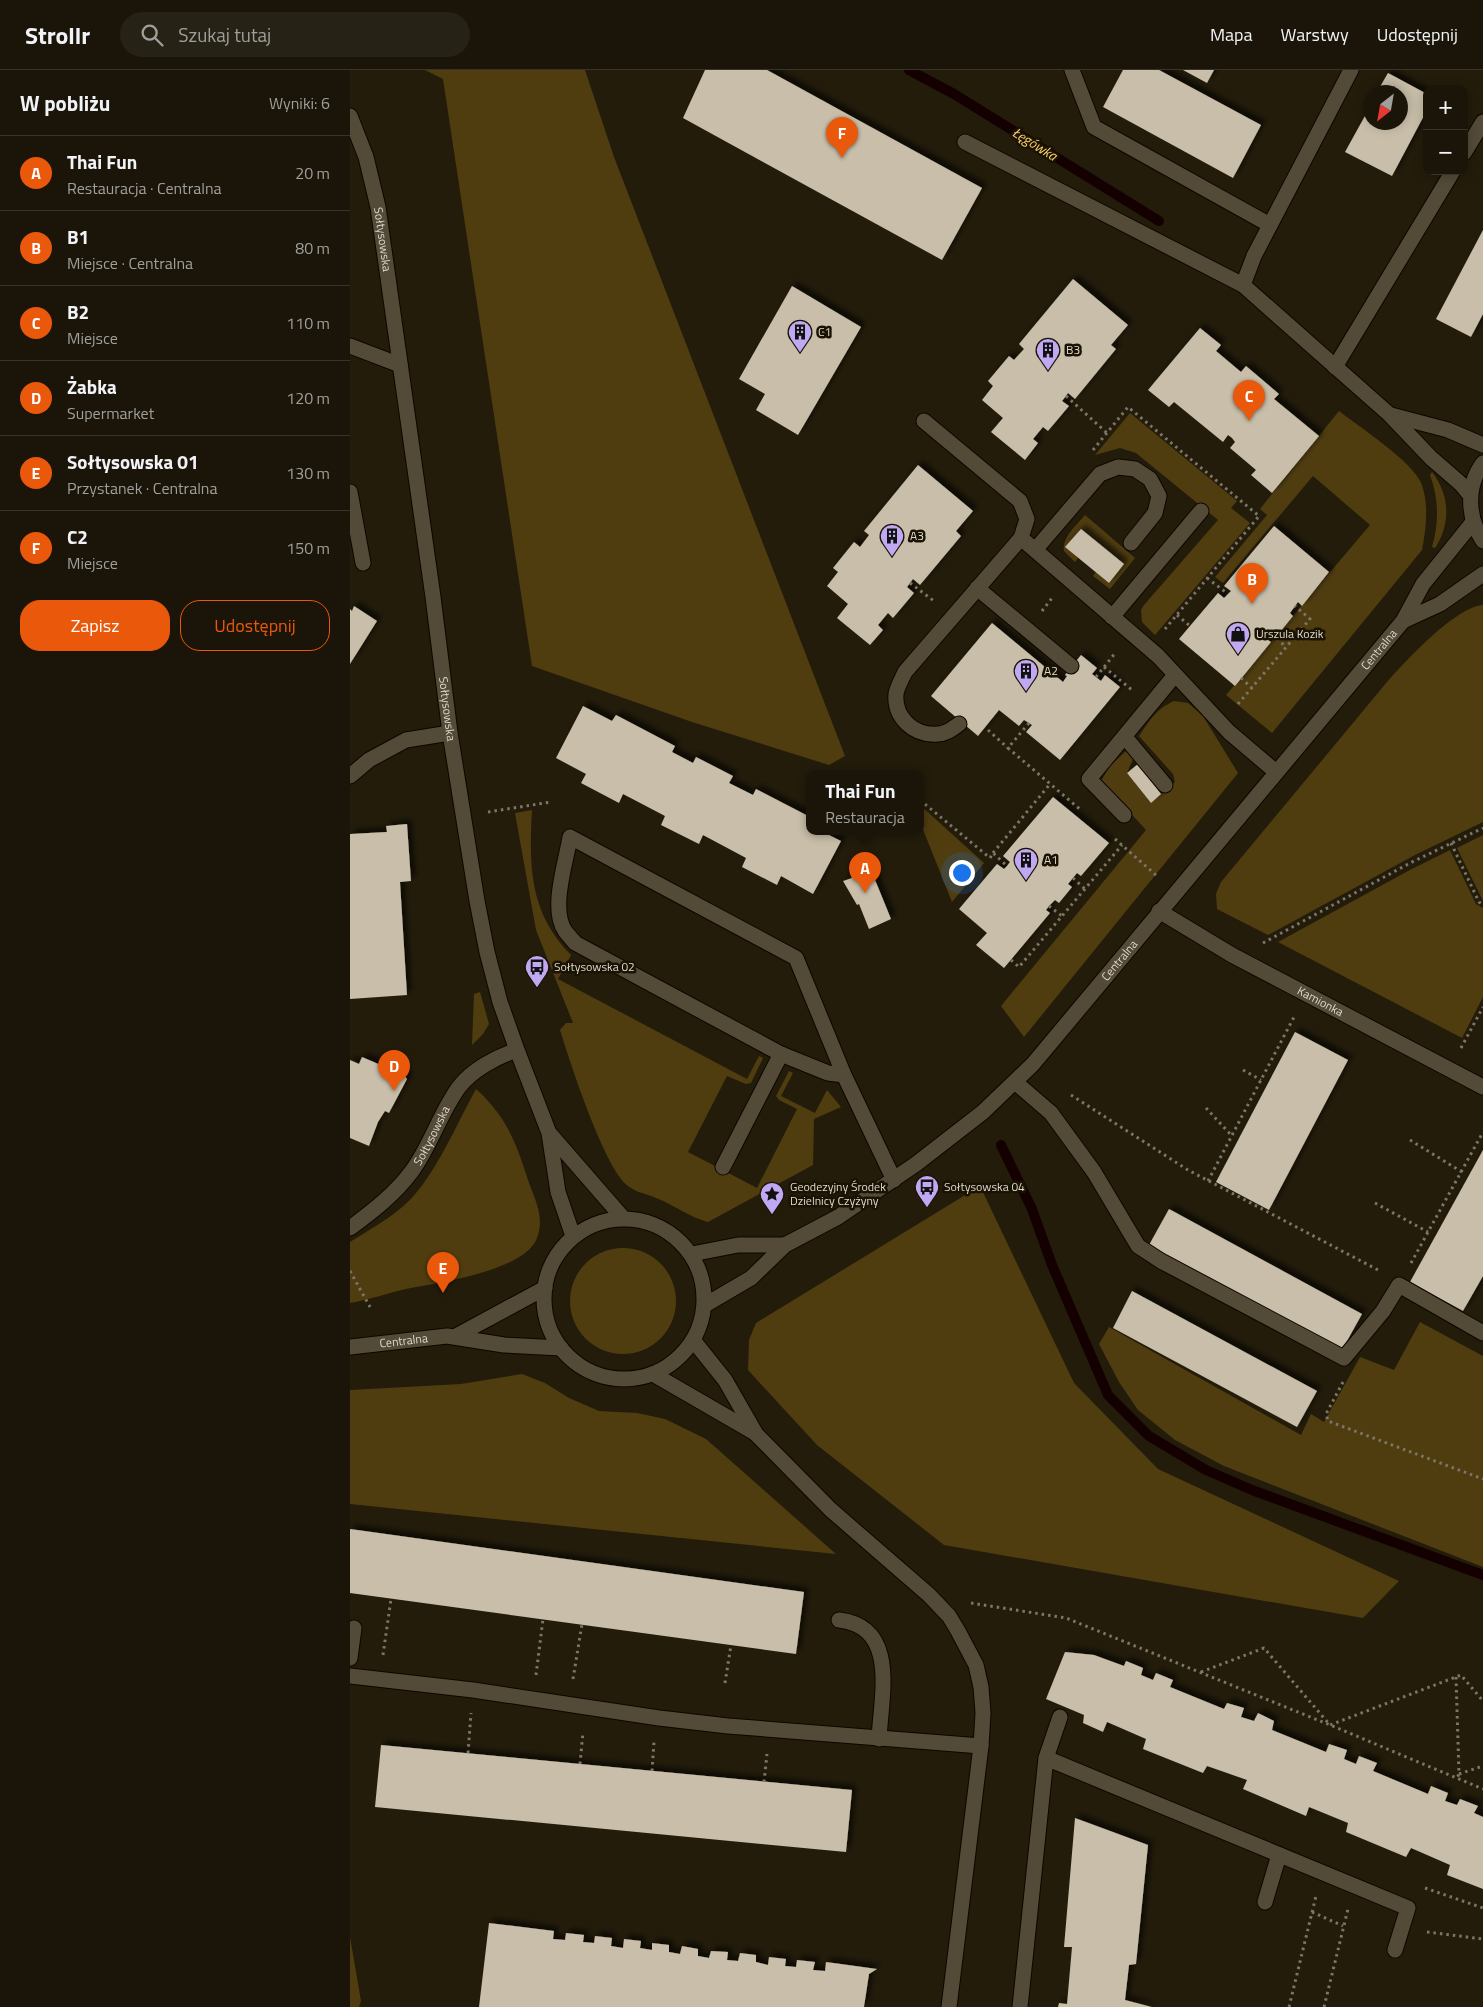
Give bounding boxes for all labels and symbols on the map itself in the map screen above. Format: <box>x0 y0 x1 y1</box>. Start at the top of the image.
north arrow <box>1363 85 1408 130</box>
pin: F <box>826 117 858 158</box>
water label: Łęgówka <box>1009 122 1062 166</box>
street label: Sołtysowska <box>369 206 397 273</box>
building icon: C1 <box>787 319 813 353</box>
place label: C1 <box>818 322 831 341</box>
building icon: B3 <box>1035 337 1061 371</box>
place label: B3 <box>1066 340 1080 359</box>
pin: C <box>1233 380 1265 421</box>
building icon: A3 <box>879 523 905 557</box>
place label: A3 <box>910 526 924 545</box>
pin: B <box>1236 563 1268 604</box>
shop icon: Urszula Kozik <box>1225 621 1251 655</box>
place label: Urszula Kozik <box>1256 624 1324 643</box>
street label: Centralna <box>1356 625 1402 674</box>
building icon: A2 <box>1013 658 1039 692</box>
place label: A2 <box>1044 661 1058 680</box>
street label: Sołtysowska <box>434 675 461 742</box>
building icon: A1 <box>1013 847 1039 881</box>
place label: A1 <box>1044 850 1058 869</box>
pin: A <box>849 852 881 893</box>
your location <box>949 860 975 886</box>
street label: Centralna <box>1096 935 1142 985</box>
bus stop icon: Sołtysowska 02 <box>524 954 550 988</box>
place label: Sołtysowska 02 <box>554 957 635 976</box>
street label: Kamionka <box>1294 981 1347 1021</box>
pin: D <box>378 1050 410 1091</box>
street label: Sołtysowska <box>408 1102 455 1169</box>
bus stop icon: Sołtysowska 04 <box>914 1174 940 1208</box>
place label: Geodezyjny Środek Dzielnicy Czyżyny <box>790 1177 886 1210</box>
place label: Sołtysowska 04 <box>944 1177 1025 1196</box>
place icon: Geodezyjny Środek Dzielnicy Czyżyny <box>759 1181 785 1215</box>
pin: E <box>427 1252 459 1293</box>
street label: Centralna <box>378 1328 429 1353</box>

